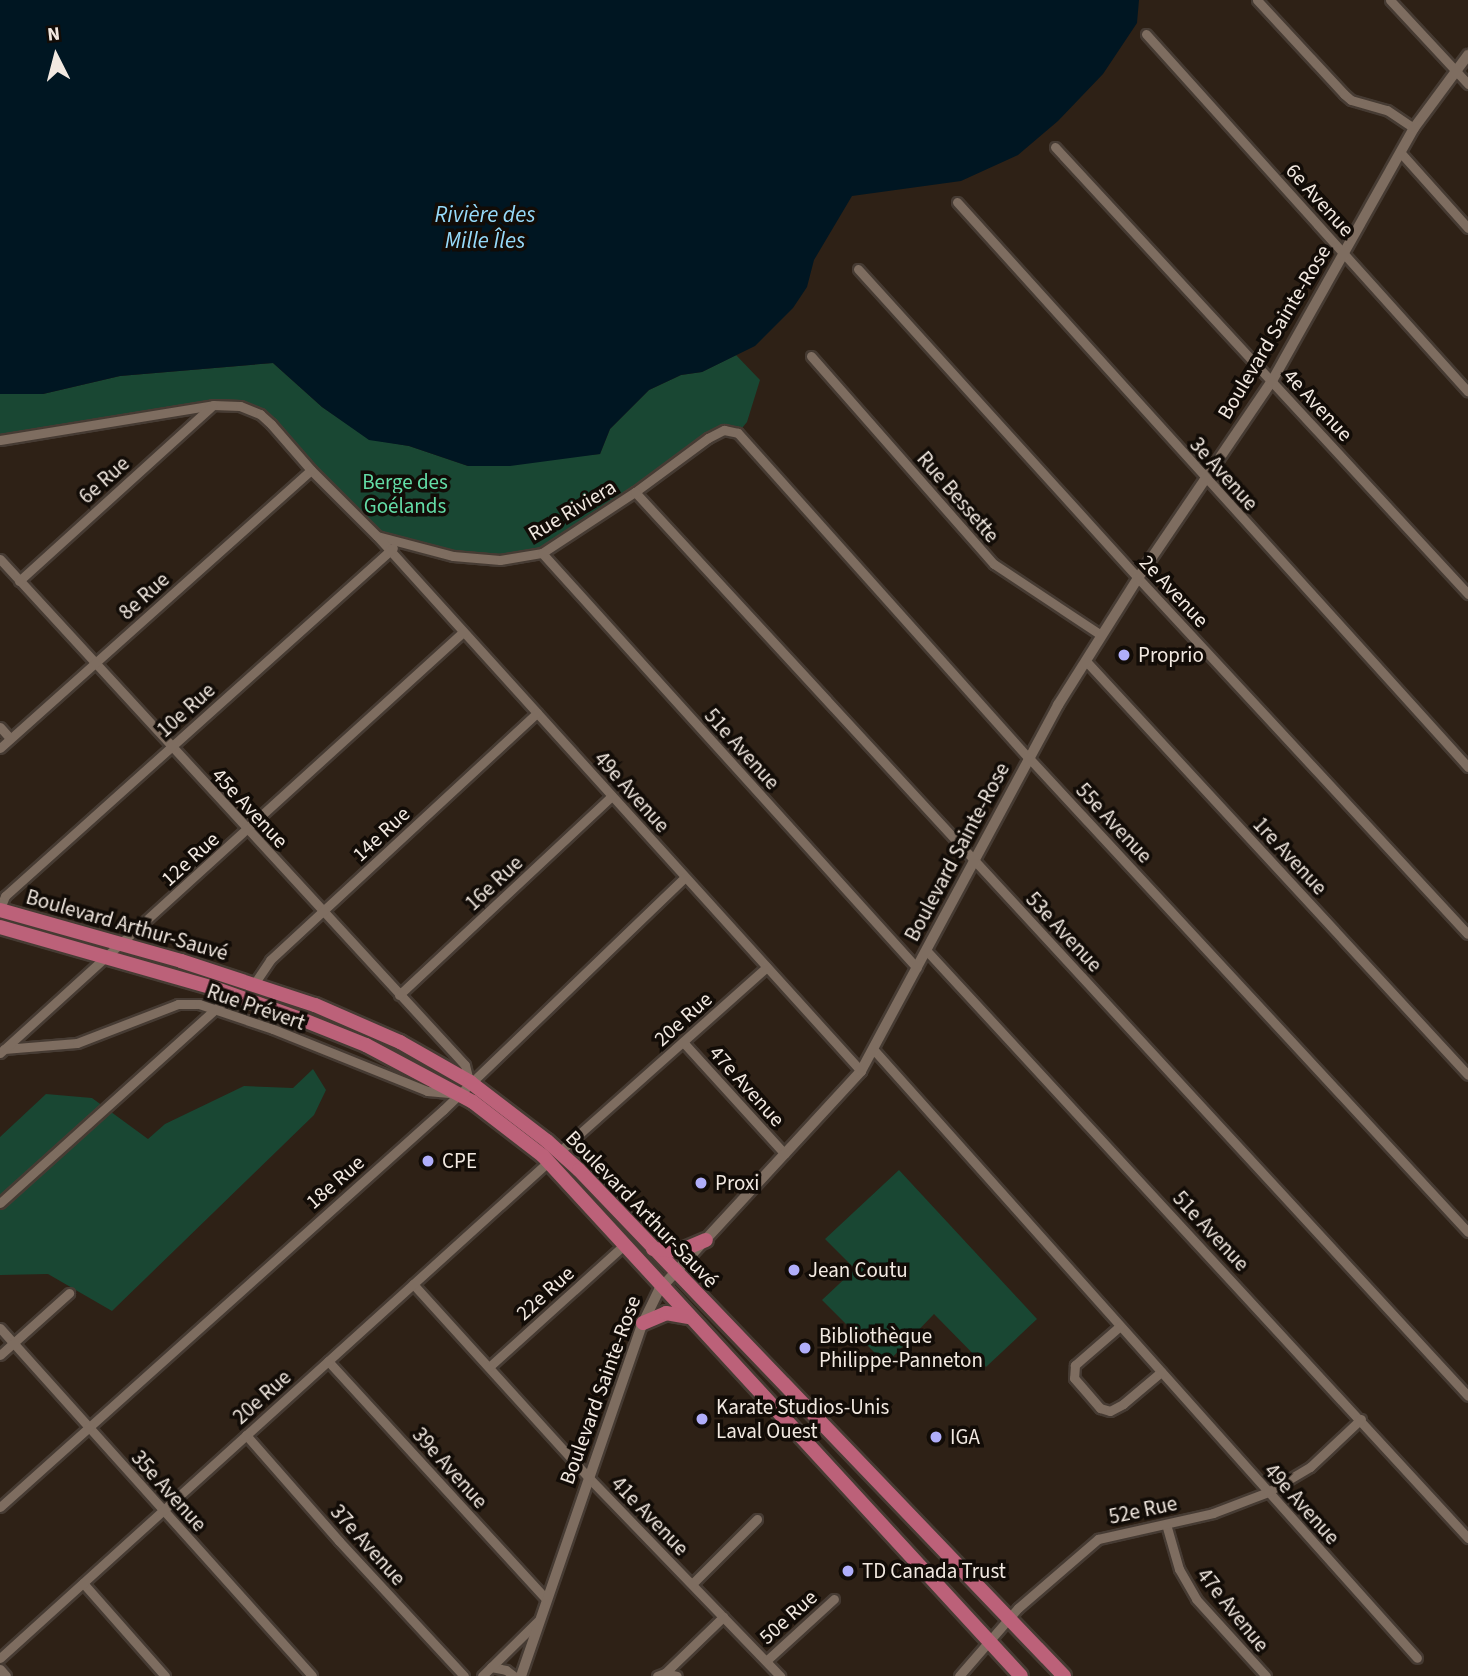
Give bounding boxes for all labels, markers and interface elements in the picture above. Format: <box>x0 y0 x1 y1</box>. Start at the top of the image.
north arrow <box>21 21 91 91</box>
text: N <box>46 21 61 49</box>
street label: 6e Avenue <box>1281 158 1359 242</box>
water label: Rivière des Mille Îles <box>435 201 535 255</box>
street label: Boulevard Sainte-Rose <box>1212 240 1336 424</box>
street label: 4e Avenue <box>1278 364 1358 446</box>
street label: 3e Avenue <box>1185 432 1263 516</box>
street label: Rue Bessette <box>912 446 1004 548</box>
street label: 6e Rue <box>74 451 134 509</box>
park label: Berge des Goélands <box>362 469 448 519</box>
street label: Rue Riviera <box>524 474 620 546</box>
street label: 2e Avenue <box>1134 550 1214 632</box>
street label: 8e Rue <box>114 567 174 625</box>
place label: Proprio <box>1138 642 1204 668</box>
marker: Proprio <box>1116 647 1132 663</box>
street label: 10e Rue <box>152 677 220 743</box>
street label: 51e Avenue <box>699 703 785 795</box>
street label: 49e Avenue <box>589 746 675 838</box>
street label: Boulevard Sainte-Rose <box>899 758 1015 946</box>
street label: 45e Avenue <box>207 763 293 853</box>
street label: 55e Avenue <box>1071 778 1157 868</box>
street label: 14e Rue <box>347 801 415 867</box>
street label: 1re Avenue <box>1248 812 1332 900</box>
street label: 12e Rue <box>156 826 224 892</box>
street label: 16e Rue <box>460 850 528 916</box>
street label: Boulevard Arthur-Sauvé <box>23 884 231 966</box>
street label: 53e Avenue <box>1021 887 1107 977</box>
street label: Rue Prévert <box>204 978 308 1036</box>
street label: 20e Rue <box>649 986 717 1052</box>
street label: 47e Avenue <box>704 1040 790 1132</box>
street label: Boulevard Arthur-Sauvé <box>560 1125 724 1293</box>
place label: CPE <box>442 1148 477 1174</box>
street label: 18e Rue <box>301 1150 369 1214</box>
marker: CPE <box>420 1153 436 1169</box>
place label: Proxi <box>715 1170 760 1196</box>
marker: Proxi <box>693 1175 709 1191</box>
street label: 51e Avenue <box>1168 1186 1254 1276</box>
place label: Jean Coutu <box>808 1257 908 1283</box>
street label: 22e Rue <box>511 1260 579 1326</box>
marker: Jean Coutu <box>786 1262 802 1278</box>
street label: Boulevard Sainte-Rose <box>554 1292 646 1488</box>
place label: Bibliothèque Philippe-Panneton <box>819 1323 983 1373</box>
marker: Bibliothèque Philippe-Panneton <box>797 1340 813 1356</box>
street label: 20e Rue <box>228 1364 296 1430</box>
place label: Karate Studios-Unis Laval Ouest <box>716 1394 889 1444</box>
marker: Karate Studios-Unis Laval Ouest <box>694 1411 710 1427</box>
street label: 39e Avenue <box>407 1422 493 1514</box>
place label: IGA <box>950 1424 980 1450</box>
marker: IGA <box>928 1429 944 1445</box>
street label: 35e Avenue <box>126 1445 212 1537</box>
street label: 49e Avenue <box>1259 1458 1345 1550</box>
street label: 41e Avenue <box>606 1471 694 1561</box>
street label: 52e Rue <box>1106 1490 1180 1530</box>
street label: 37e Avenue <box>325 1499 411 1591</box>
place label: TD Canada Trust <box>862 1558 1006 1584</box>
marker: TD Canada Trust <box>840 1563 856 1579</box>
street label: 47e Avenue <box>1192 1563 1274 1657</box>
street label: 50e Rue <box>754 1584 822 1650</box>

